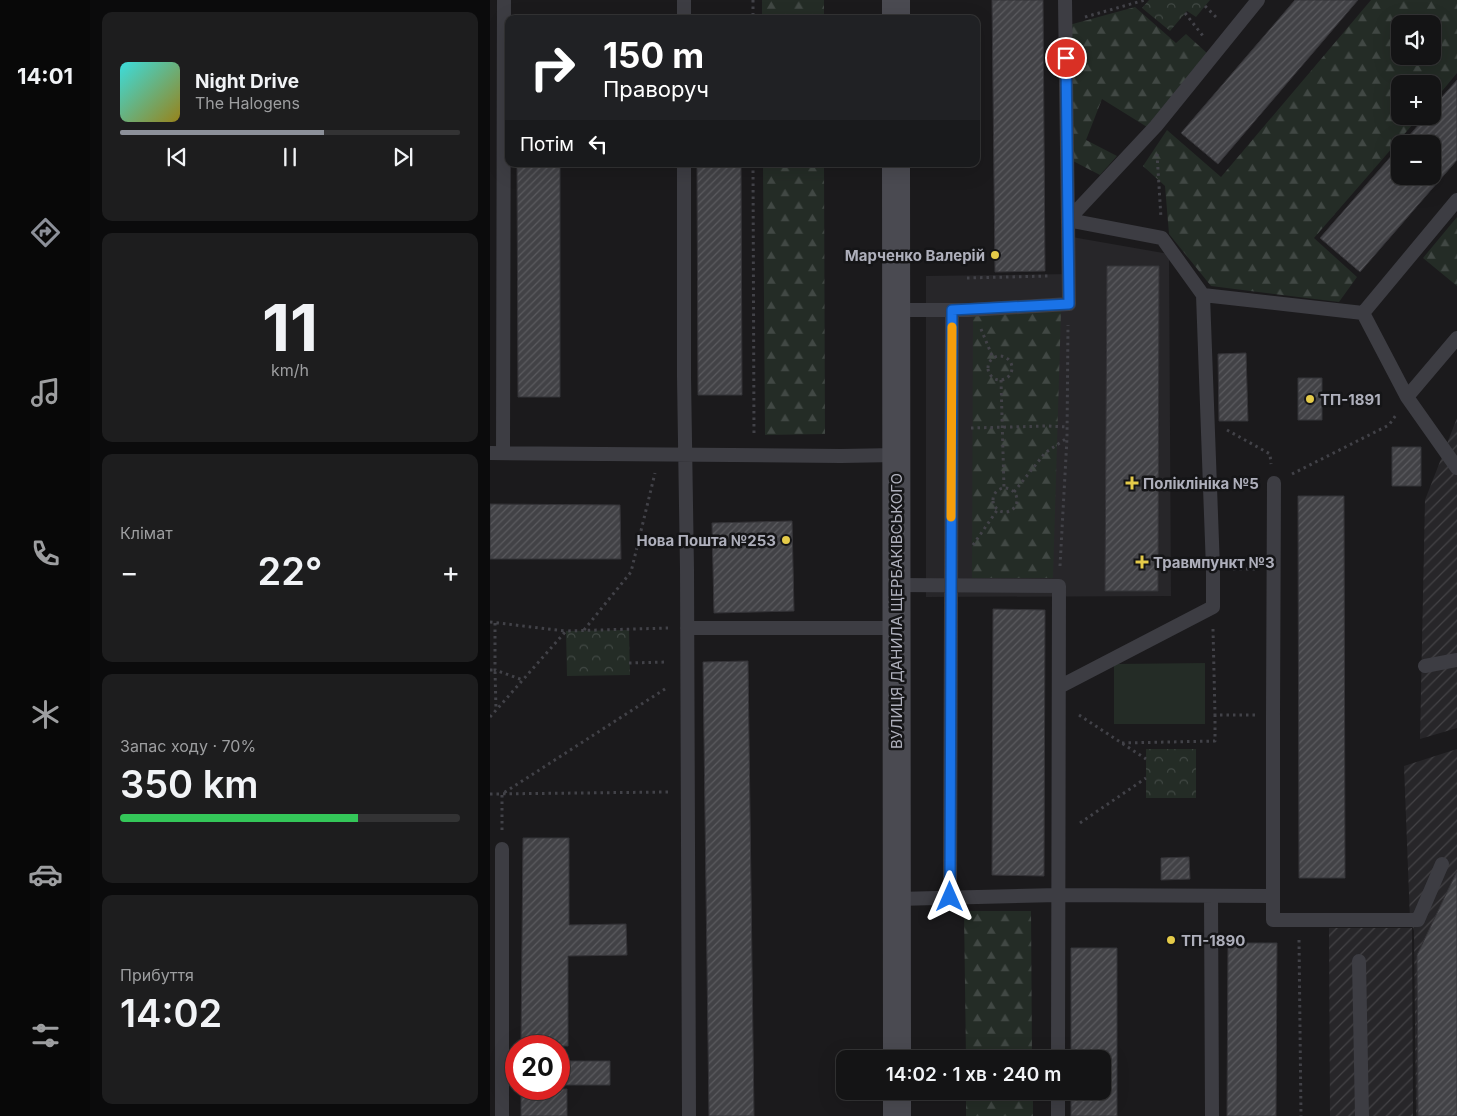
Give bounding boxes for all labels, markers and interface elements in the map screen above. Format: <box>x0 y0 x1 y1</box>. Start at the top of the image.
map controls <box>1391 15 1441 185</box>
button: sound <box>1391 15 1441 65</box>
text: 150 m <box>603 34 704 76</box>
icon: right <box>520 35 585 100</box>
pin <box>1045 37 1087 79</box>
icon: arrive <box>1052 44 1080 72</box>
text: 14:01 <box>17 63 73 89</box>
text: Night Drive <box>195 70 299 93</box>
button: + <box>1391 75 1441 125</box>
text: Праворуч <box>603 76 709 102</box>
text: The Halogens <box>195 93 300 113</box>
icon: left <box>584 130 612 158</box>
text: Потім <box>520 133 574 156</box>
button: − <box>1391 135 1441 185</box>
icon: previous <box>163 143 191 171</box>
icon: pause <box>276 143 304 171</box>
icon: next <box>389 143 417 171</box>
icon: directions <box>28 215 63 250</box>
place label: Марченко Валерій <box>845 246 985 265</box>
marker: Марченко Валерій <box>989 249 1001 261</box>
text: 11 <box>262 288 318 367</box>
text: km/h <box>271 360 309 380</box>
icon: music <box>28 375 63 410</box>
place label: ТП-1891 <box>1320 390 1381 409</box>
marker: ТП-1891 <box>1304 393 1316 405</box>
street label: ВУЛИЦЯ ДАНИЛА ЩЕРБАКІВСЬКОГО <box>887 473 906 749</box>
place label: Поліклініка №5 <box>1143 474 1259 493</box>
marker: Поліклініка №5 <box>1125 476 1139 490</box>
text: Клімат <box>120 523 173 543</box>
place label: Нова Пошта №253 <box>636 531 776 550</box>
marker: Нова Пошта №253 <box>780 534 792 546</box>
icon: phone <box>28 536 63 571</box>
text: 22° <box>258 548 322 594</box>
place label: Травмпункт №3 <box>1153 553 1275 572</box>
text: − <box>120 555 139 589</box>
text: + <box>441 555 460 589</box>
marker: Травмпункт №3 <box>1135 555 1149 569</box>
icon: climate <box>28 697 63 732</box>
text: Запас ходу · 70% <box>120 736 256 756</box>
text: 350 km <box>120 761 259 807</box>
icon: car <box>28 857 63 892</box>
position arrow <box>923 870 975 922</box>
place label: ТП-1890 <box>1181 931 1245 950</box>
marker: ТП-1890 <box>1165 934 1177 946</box>
text: Прибуття <box>120 965 194 985</box>
text: 14:02 <box>120 990 222 1036</box>
icon: filters <box>28 1018 63 1053</box>
speed limit sign: 20 <box>505 1035 570 1100</box>
text: 14:02 · 1 хв · 240 m <box>886 1063 1061 1086</box>

